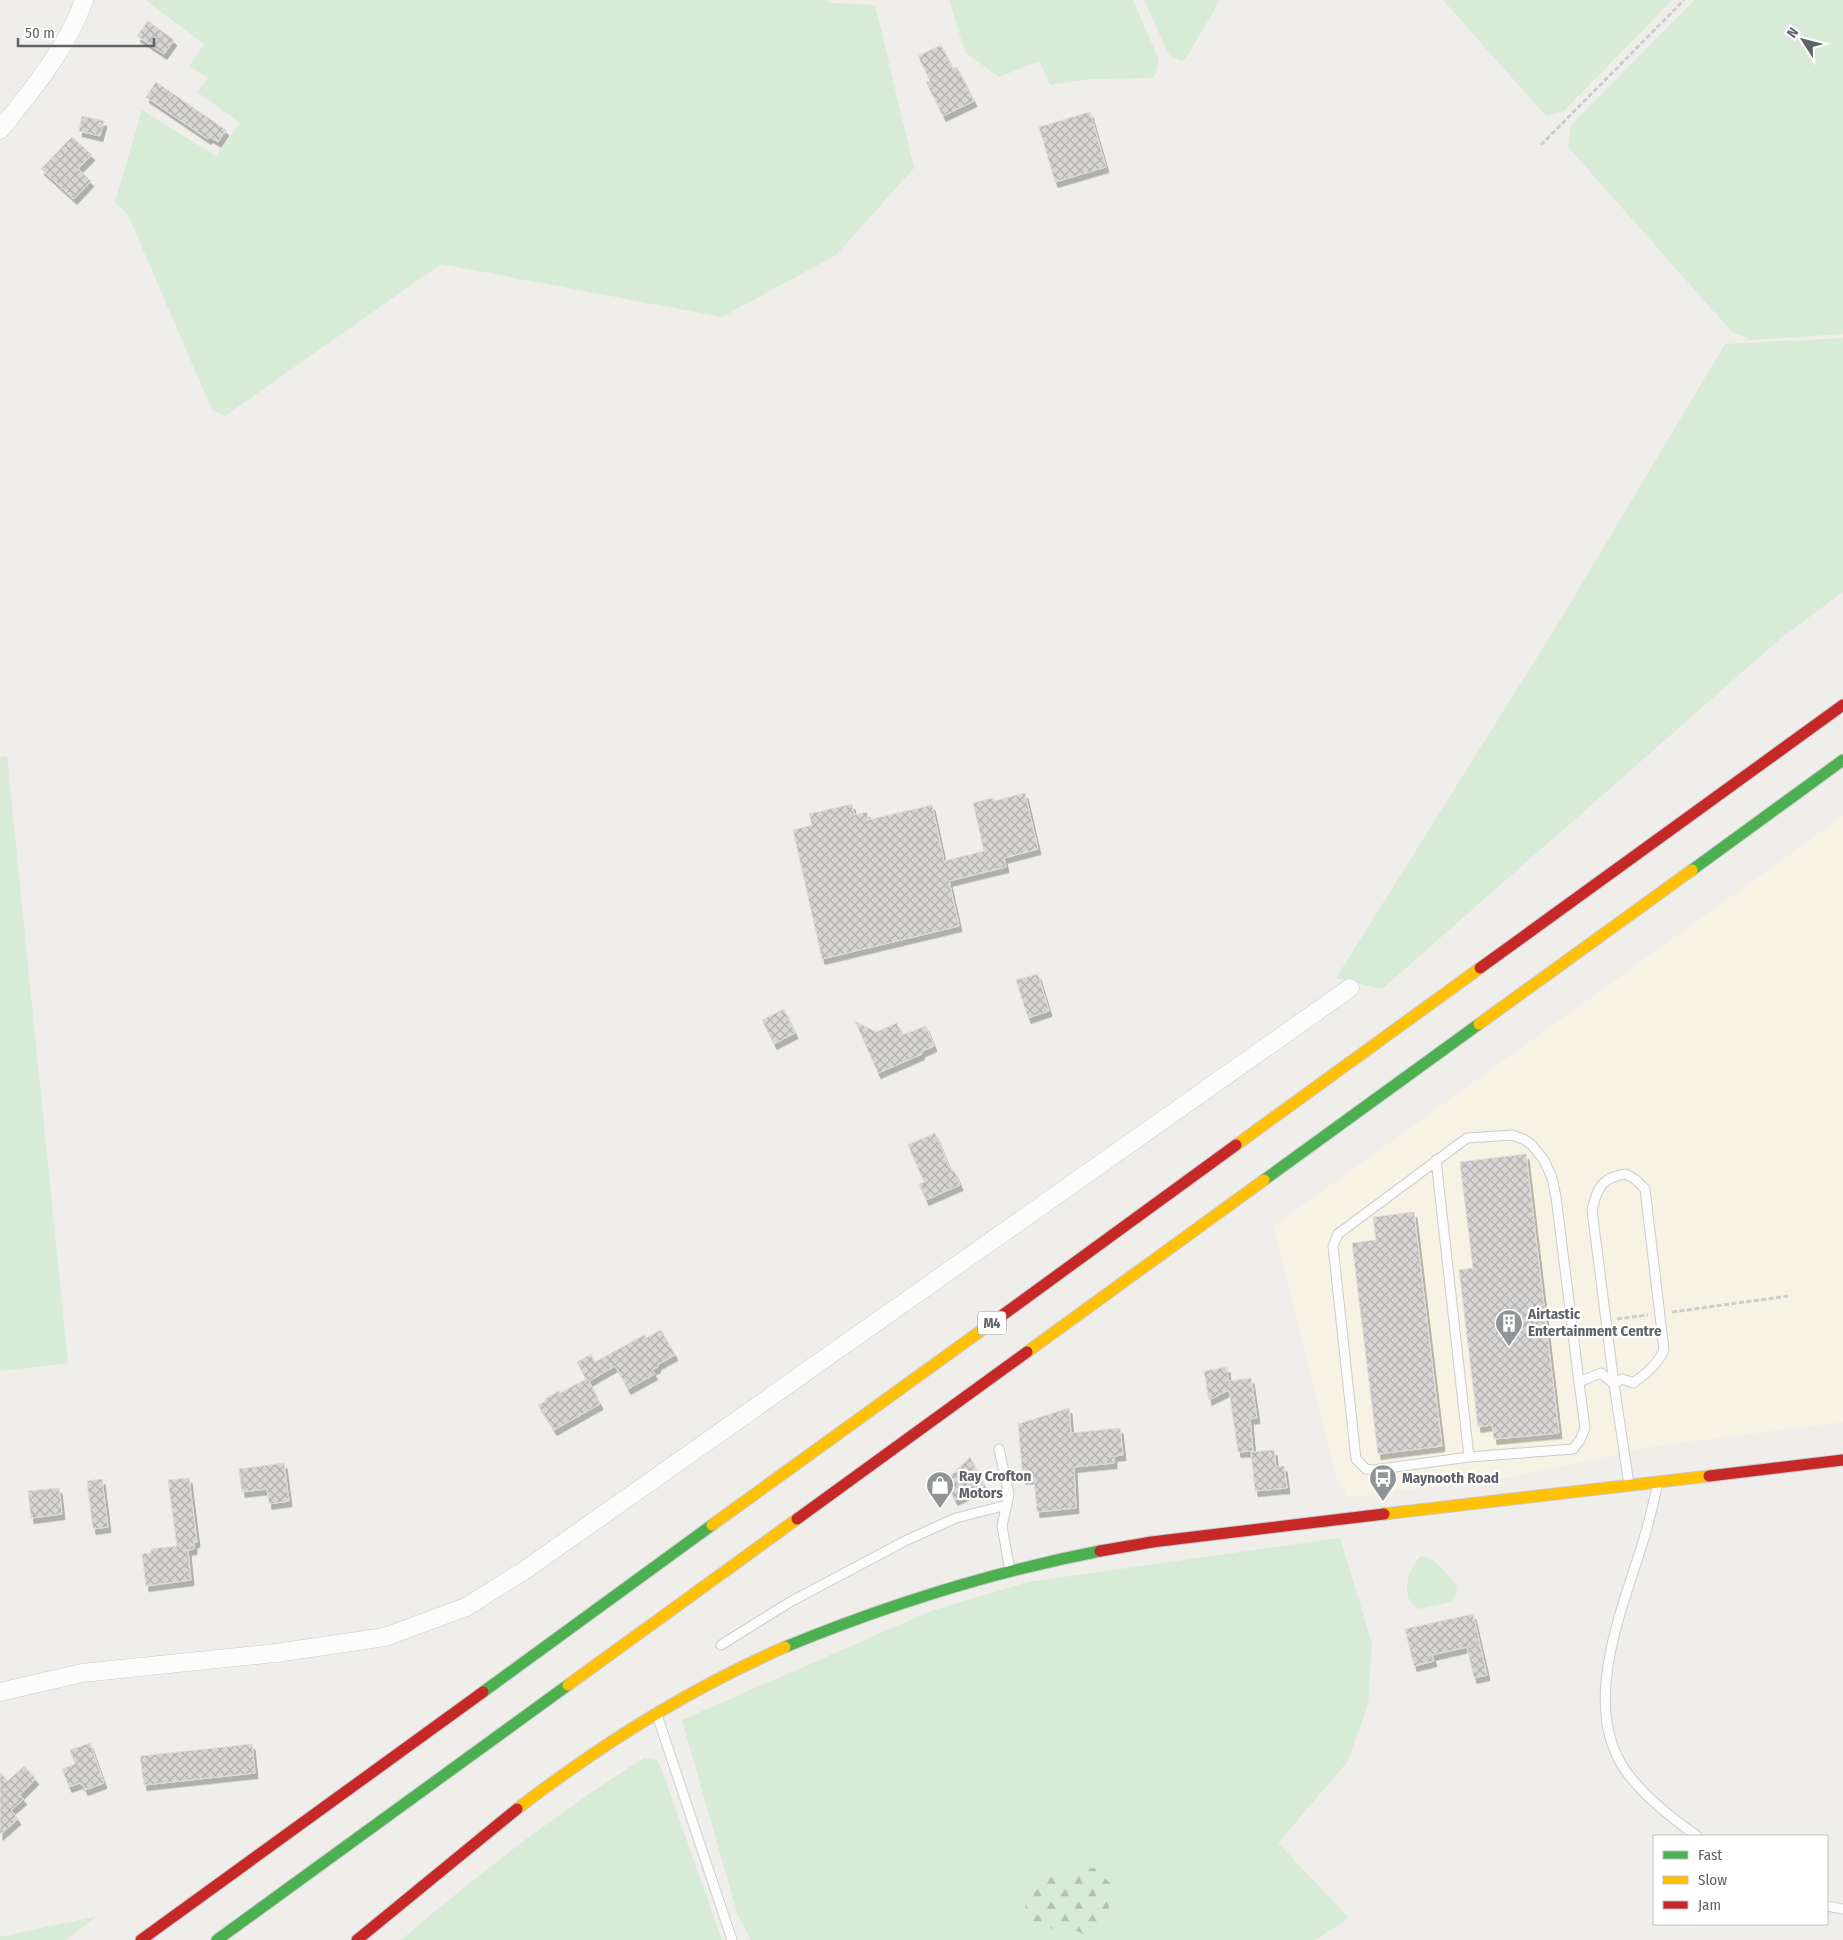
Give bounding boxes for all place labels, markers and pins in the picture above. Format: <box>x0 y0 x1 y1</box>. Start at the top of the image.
place label: Airtastic Entertainment Centre <box>1527 1305 1662 1340</box>
building icon: Airtastic Entertainment Centre <box>1494 1308 1524 1347</box>
bus stop icon: Maynooth Road <box>1368 1463 1398 1502</box>
place label: Ray Crofton Motors <box>959 1467 1031 1502</box>
place label: Maynooth Road <box>1402 1469 1499 1487</box>
shop icon: Ray Crofton Motors <box>925 1470 955 1509</box>

